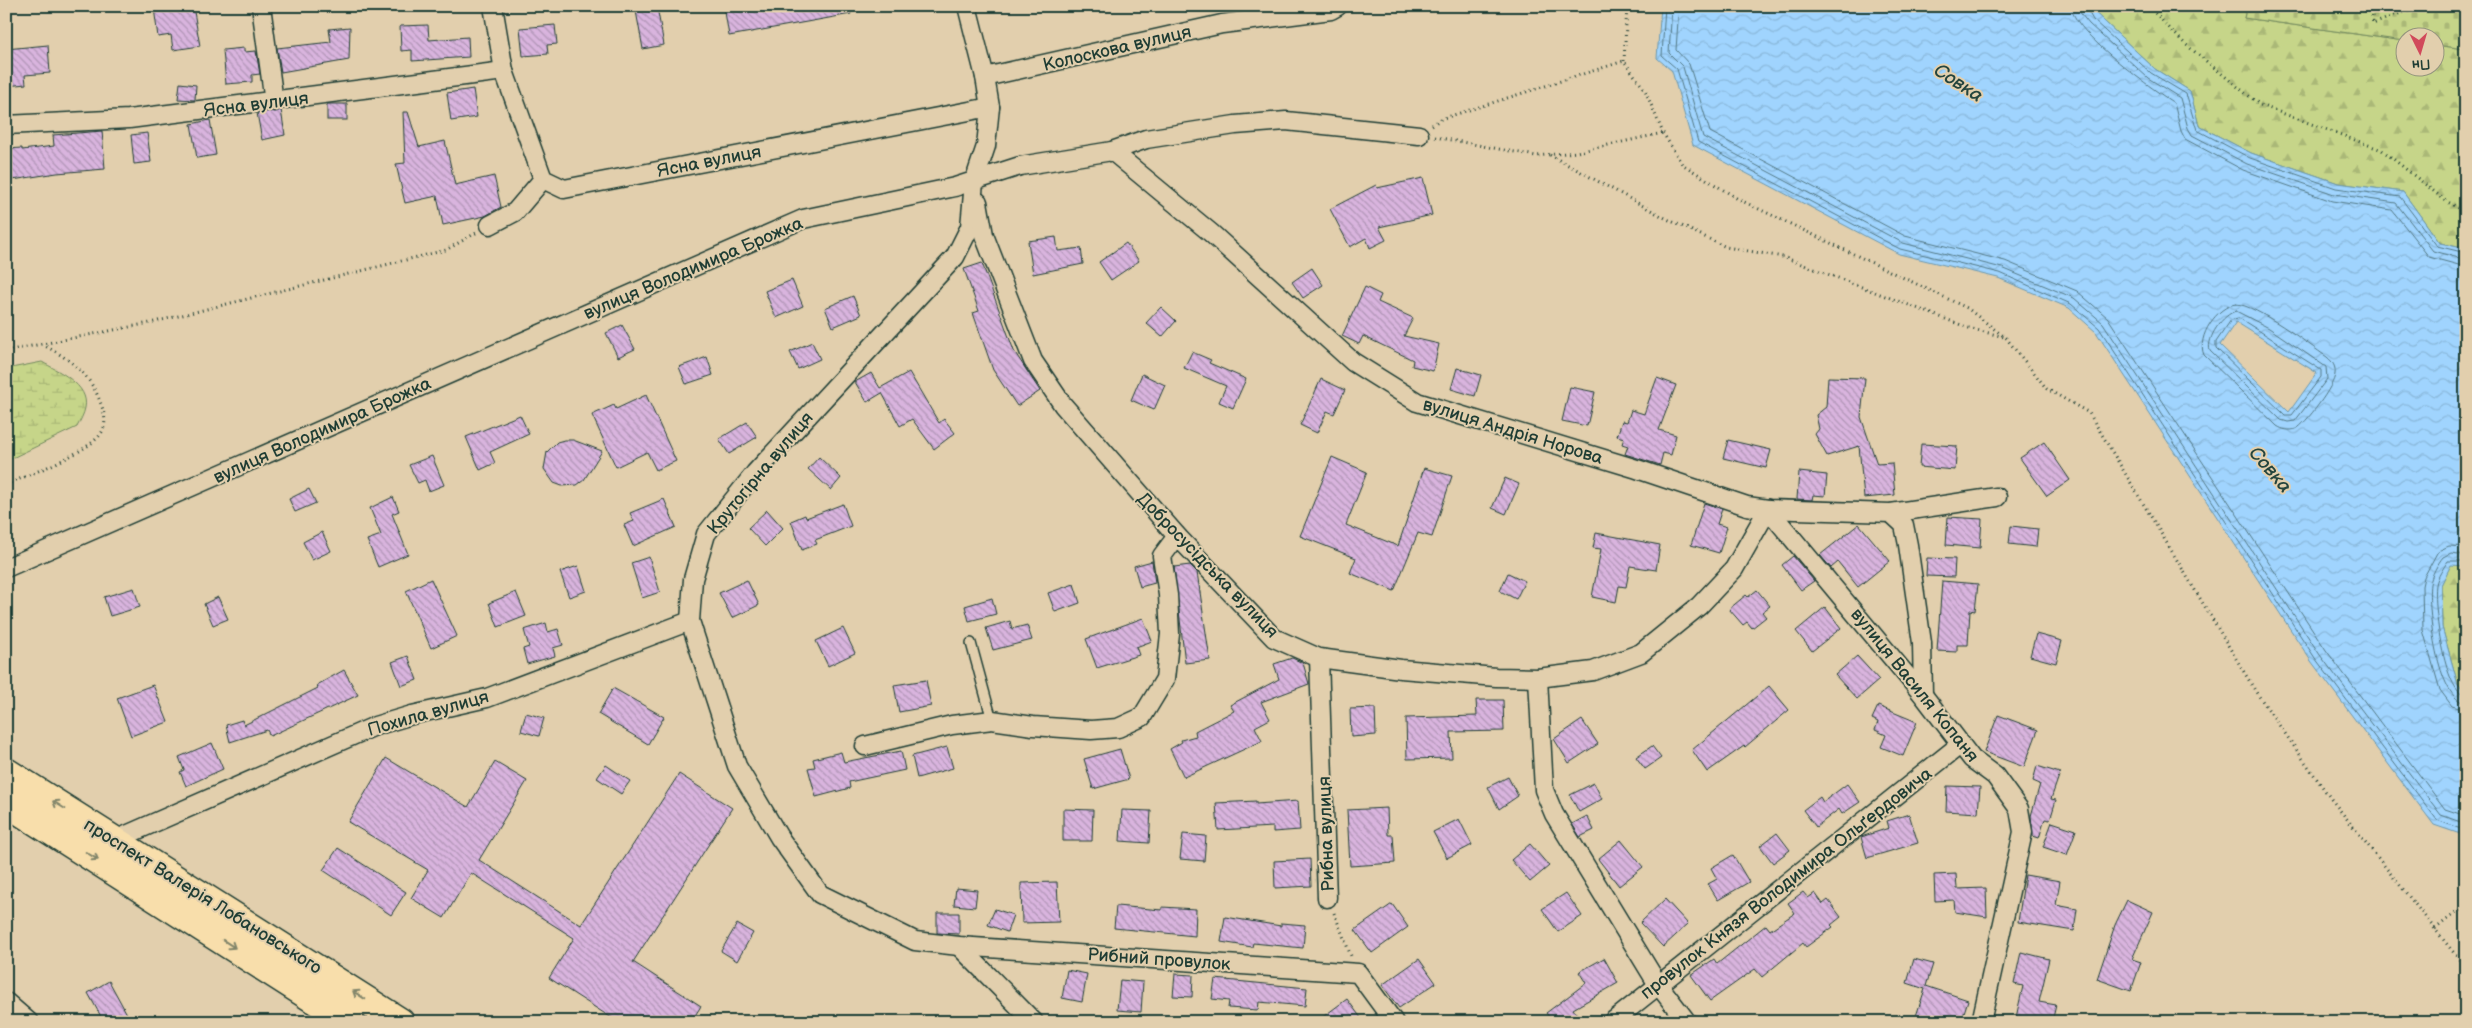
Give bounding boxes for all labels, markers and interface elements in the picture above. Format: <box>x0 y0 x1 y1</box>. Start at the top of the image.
street label: Колоскова вулиця <box>1041 21 1193 76</box>
north arrow <box>2394 28 2444 78</box>
text: Пн <box>2411 55 2431 74</box>
water label: Совка <box>1929 59 1987 108</box>
street label: Ясна вулиця <box>202 88 310 121</box>
street label: Ясна вулиця <box>655 141 763 182</box>
street label: вулиця Володимира Брожка <box>581 213 806 324</box>
street label: вулиця Володимира Брожка <box>210 373 435 488</box>
street label: вулиця Андрія Норова <box>1420 394 1606 469</box>
street label: Крутогірна вулиця <box>703 408 818 539</box>
water label: Совка <box>2243 442 2296 498</box>
street label: Добросусідська вулиця <box>1133 488 1283 642</box>
street label: вулиця Василя Копаня <box>1846 604 1983 766</box>
street label: Похила вулиця <box>365 686 491 741</box>
street label: провулок Князя Володимира Ольґердовича <box>1636 763 1937 1004</box>
street label: Рибна вулиця <box>1314 776 1339 892</box>
one-way arrow <box>52 800 66 810</box>
street label: проспект Валерія Лобановського <box>80 814 326 979</box>
one-way arrow <box>84 852 98 862</box>
one-way arrow <box>221 939 235 949</box>
street label: Рибний провулок <box>1087 944 1232 975</box>
one-way arrow <box>352 990 366 1000</box>

